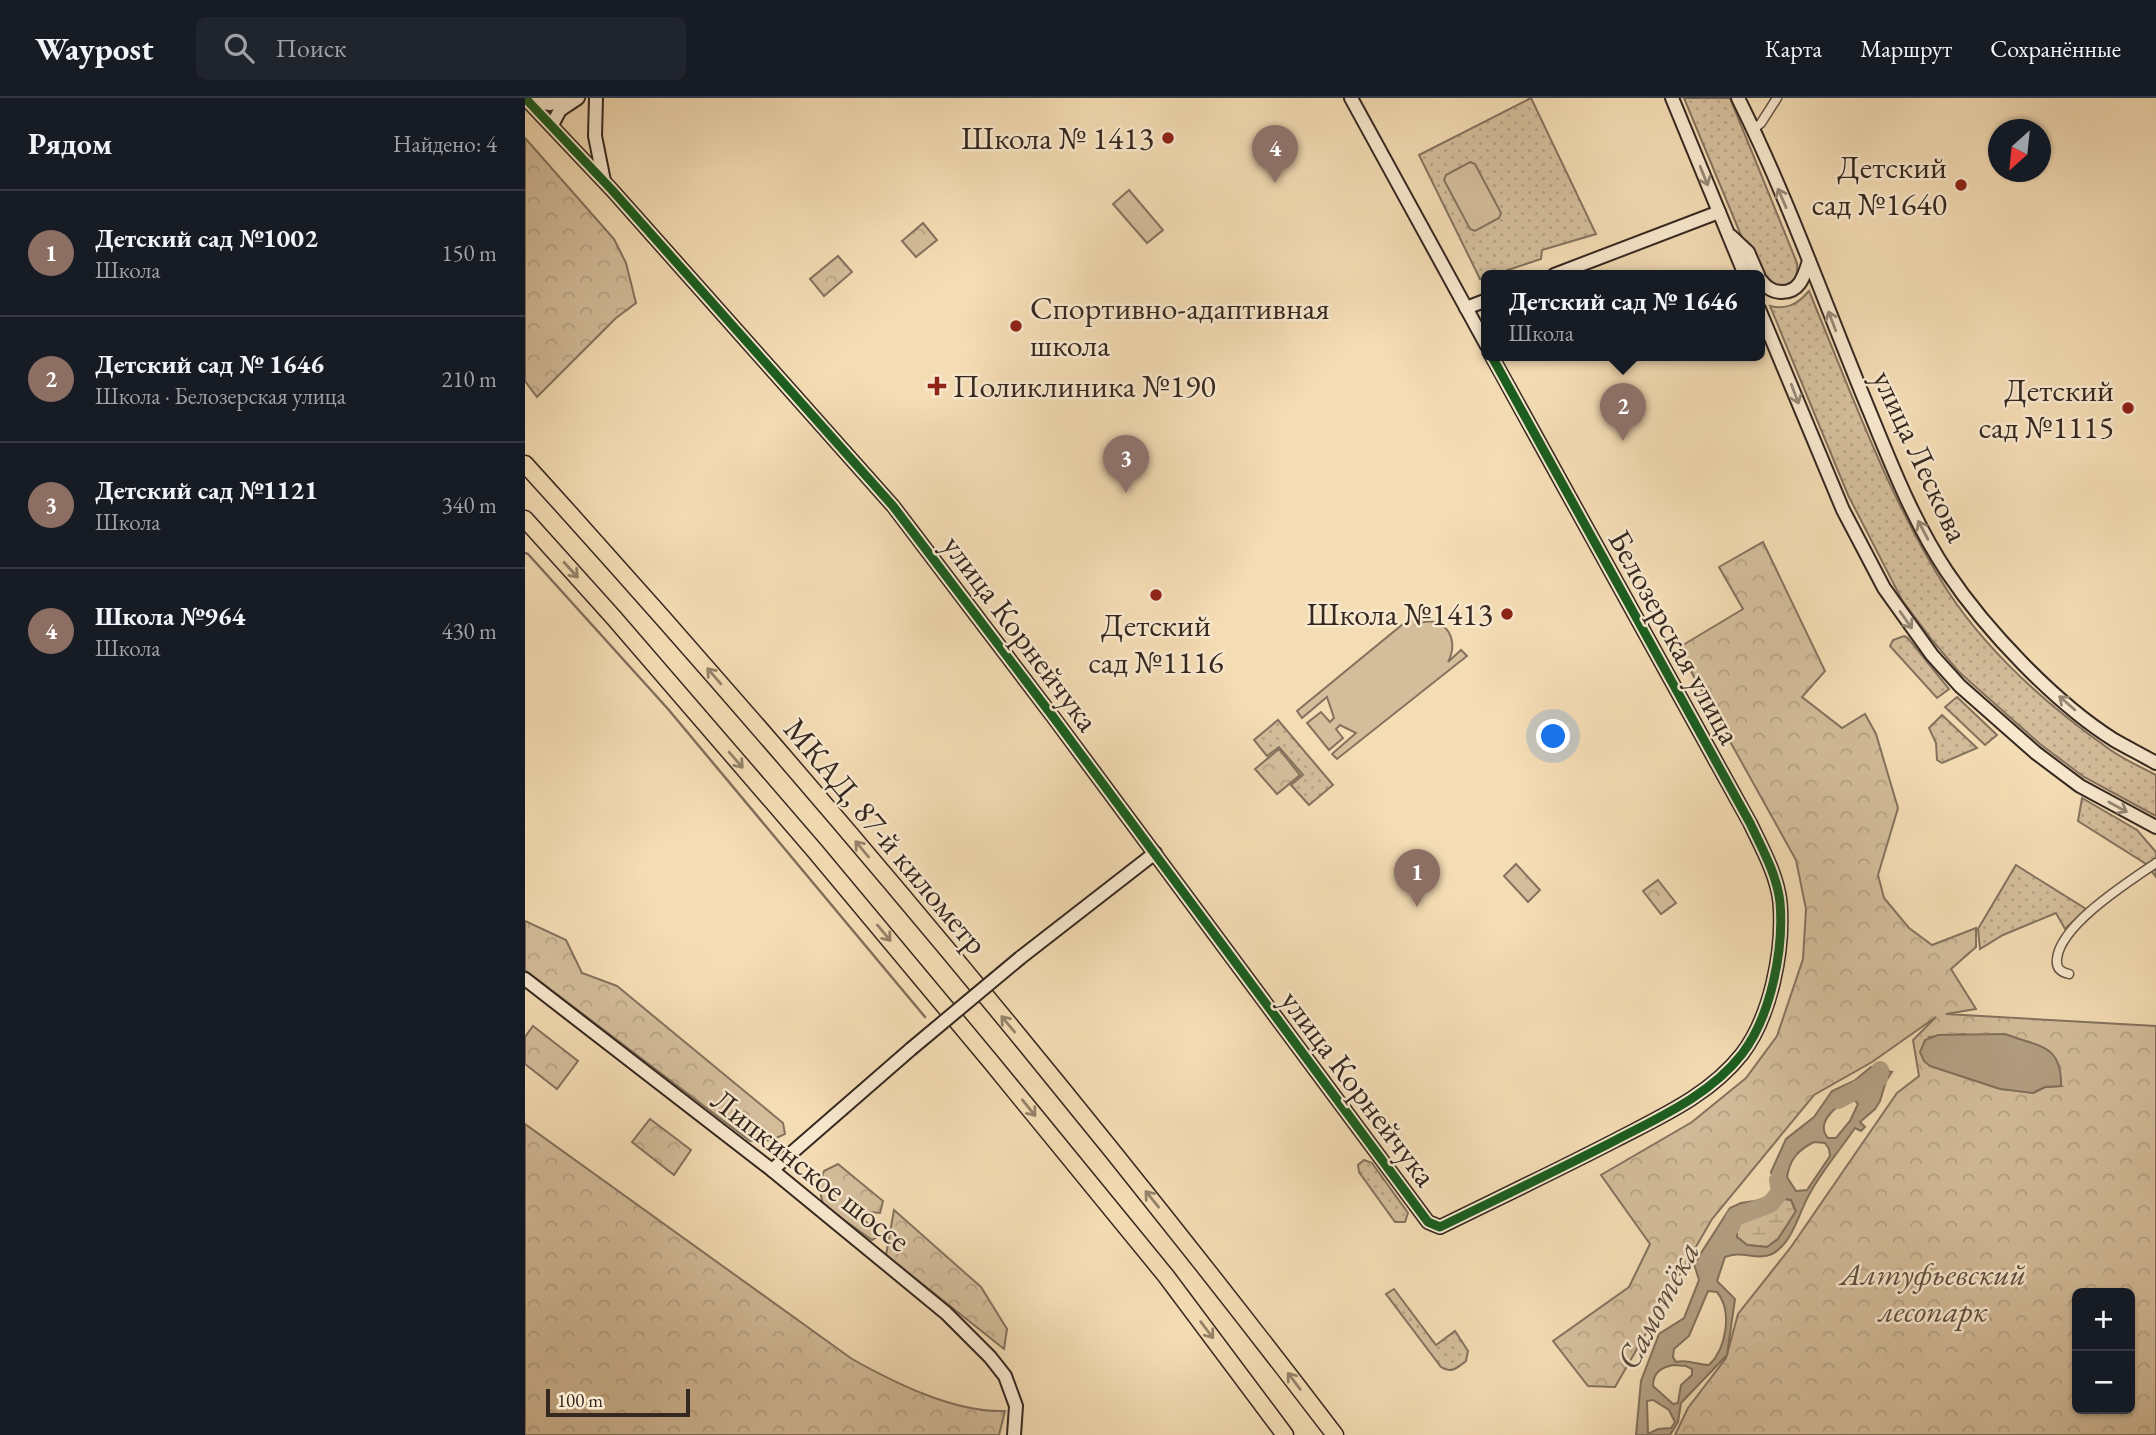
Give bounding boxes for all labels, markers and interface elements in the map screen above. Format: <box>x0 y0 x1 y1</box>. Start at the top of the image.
search box <box>196 17 686 80</box>
text: Waypost <box>35 27 154 70</box>
icon: search <box>220 29 258 67</box>
text: Поиск <box>276 31 346 65</box>
text: Карта <box>1765 33 1822 64</box>
text: Маршрут <box>1860 33 1952 64</box>
text: Сохранённые <box>1990 33 2121 64</box>
place label: Школа № 1413 <box>961 117 1154 159</box>
north arrow <box>1988 119 2051 182</box>
text: Рядом <box>28 124 112 163</box>
pin: 4 <box>1252 125 1298 183</box>
text: Найдено: 4 <box>393 129 497 159</box>
marker: Школа № 1413 <box>1160 130 1176 146</box>
place label: Детский сад №1640 <box>1812 146 1947 225</box>
one-way arrow <box>1699 165 1712 186</box>
marker: Детский сад №1640 <box>1953 177 1969 193</box>
one-way arrow <box>1775 188 1788 209</box>
text: Детский сад №1002 <box>95 221 318 255</box>
text: 1 <box>45 238 57 268</box>
text: 150 m <box>441 238 497 268</box>
text: Школа <box>95 255 160 285</box>
popup <box>1481 270 1765 361</box>
text: Детский сад № 1646 <box>1508 284 1738 318</box>
place label: Спортивно-адаптивная школа <box>1030 287 1330 366</box>
one-way arrow <box>1825 311 1838 333</box>
marker: Спортивно-адаптивная школа <box>1008 318 1024 334</box>
text: Школа <box>1508 318 1574 348</box>
text: Детский сад № 1646 <box>95 347 324 381</box>
street label: улица Лескова <box>1863 363 1979 549</box>
text: 2 <box>45 364 57 394</box>
text: 210 m <box>441 364 497 394</box>
place label: Поликлиника №190 <box>953 365 1216 407</box>
place label: Детский сад №1115 <box>1979 369 2114 448</box>
marker: Поликлиника №190 <box>927 376 947 396</box>
text: Школа · Белозерская улица <box>95 381 346 411</box>
pin: 2 <box>1600 383 1646 441</box>
one-way arrow <box>1790 383 1803 405</box>
marker: Детский сад №1115 <box>2120 400 2136 416</box>
pin: 3 <box>1103 435 1149 493</box>
text: Детский сад №1121 <box>95 473 318 507</box>
text: 3 <box>45 490 57 520</box>
text: 340 m <box>441 490 497 520</box>
text: Школа <box>95 507 160 537</box>
one-way arrow <box>1916 520 1929 541</box>
street label: Белозерская улица <box>1599 522 1751 752</box>
street label: улица Корнейчука <box>933 526 1109 740</box>
one-way arrow <box>563 561 579 579</box>
marker: Детский сад №1116 <box>1148 587 1164 603</box>
place label: Школа №1413 <box>1306 593 1493 635</box>
text: Школа №964 <box>95 599 245 633</box>
place label: Детский сад №1116 <box>1088 604 1224 683</box>
marker: Школа №1413 <box>1499 606 1515 622</box>
one-way arrow <box>1899 610 1913 629</box>
text: 4 <box>45 616 57 646</box>
text: 430 m <box>441 616 497 646</box>
text: Школа <box>95 633 160 663</box>
one-way arrow <box>706 668 722 686</box>
one-way arrow <box>2059 695 2077 711</box>
street label: МКАД, 87-й километр <box>775 709 997 963</box>
your location <box>1536 719 1570 753</box>
one-way arrow <box>728 751 744 769</box>
one-way arrow <box>2107 800 2128 814</box>
one-way arrow <box>854 840 870 858</box>
pin: 1 <box>1394 849 1440 907</box>
one-way arrow <box>876 924 891 942</box>
street label: улица Корнейчука <box>1271 981 1447 1195</box>
one-way arrow <box>1000 1015 1016 1033</box>
street label: Липкинское шоссе <box>703 1079 919 1261</box>
one-way arrow <box>1021 1099 1037 1117</box>
one-way arrow <box>1144 1191 1160 1209</box>
water label: Самотёка <box>1606 1234 1709 1377</box>
park label: Алтуфьевский лесопарк <box>1838 1253 2026 1332</box>
map controls <box>2072 1288 2135 1414</box>
button: + <box>2072 1288 2135 1351</box>
one-way arrow <box>1200 1321 1215 1339</box>
button: − <box>2072 1351 2135 1414</box>
one-way arrow <box>1287 1372 1301 1391</box>
scale bar <box>546 1386 689 1418</box>
text: 100 m <box>557 1388 603 1413</box>

